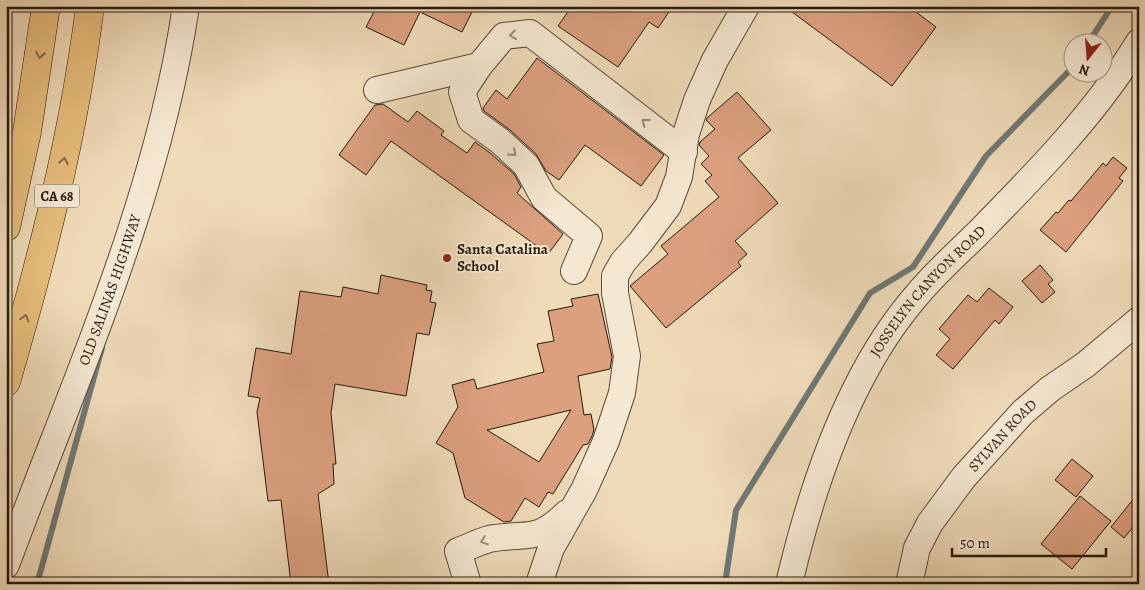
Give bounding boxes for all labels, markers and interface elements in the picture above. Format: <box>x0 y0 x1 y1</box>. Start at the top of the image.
one-way arrow <box>509 29 517 40</box>
north arrow <box>1062 32 1112 82</box>
one-way arrow <box>35 50 45 59</box>
text: N <box>1077 59 1092 81</box>
one-way arrow <box>642 119 651 127</box>
one-way arrow <box>507 147 516 156</box>
one-way arrow <box>59 156 69 165</box>
road number: CA 68 <box>34 185 80 208</box>
street label: OLD SALINAS HIGHWAY <box>74 211 146 368</box>
street label: JOSSELYN CANYON ROAD <box>865 221 990 360</box>
place label: Santa Catalina School <box>457 239 549 276</box>
marker: Santa Catalina School <box>441 252 453 264</box>
one-way arrow <box>19 315 29 323</box>
street label: SYLVAN ROAD <box>964 394 1041 476</box>
scale bar <box>952 525 1106 557</box>
text: 50 m <box>960 533 990 553</box>
one-way arrow <box>481 535 489 545</box>

